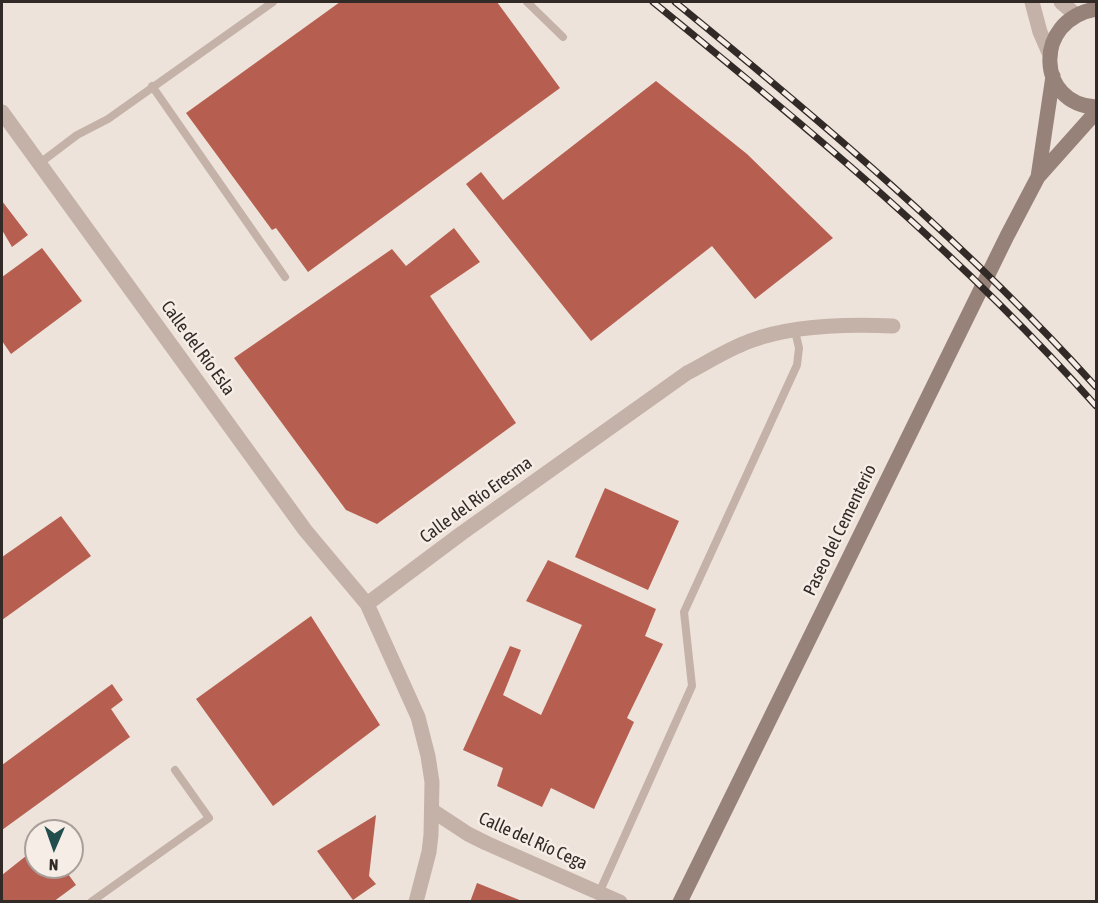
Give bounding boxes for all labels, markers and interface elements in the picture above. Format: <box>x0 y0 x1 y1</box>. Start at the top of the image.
street label: Calle del Río Esla <box>156 296 240 400</box>
street label: Calle del Río Eresma <box>416 452 536 548</box>
street label: Paseo del Cementerio <box>799 461 881 599</box>
street label: Calle del Río Cega <box>475 807 591 875</box>
north arrow <box>24 819 84 879</box>
text: N <box>48 856 58 874</box>

